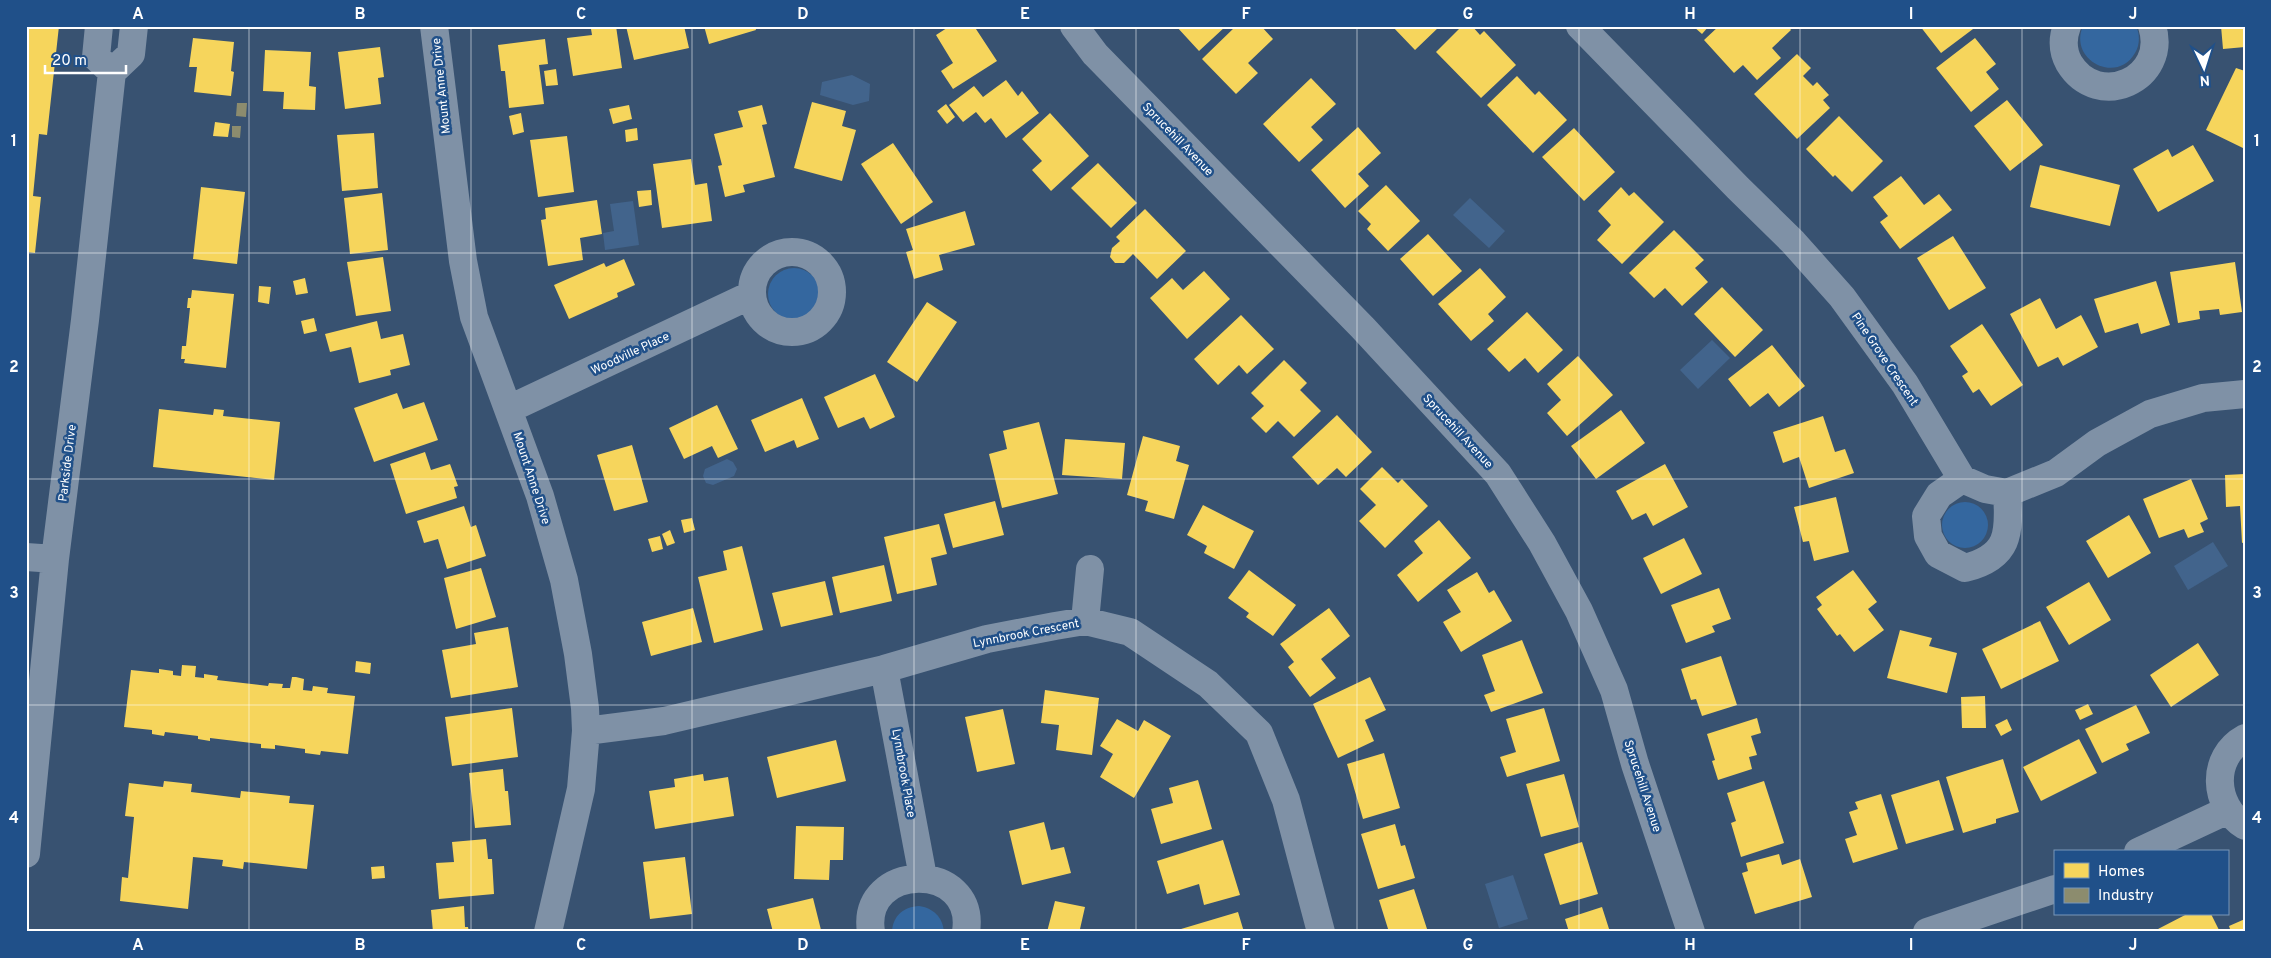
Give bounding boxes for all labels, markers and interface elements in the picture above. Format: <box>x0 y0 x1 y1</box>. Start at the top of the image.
text: A <box>132 5 144 25</box>
text: B <box>354 5 366 25</box>
text: C <box>576 5 586 25</box>
text: D <box>797 5 809 25</box>
text: E <box>1020 5 1030 25</box>
text: F <box>1241 5 1251 25</box>
text: G <box>1463 5 1473 25</box>
text: H <box>1684 5 1696 25</box>
text: I <box>1909 5 1913 25</box>
text: J <box>2129 5 2137 25</box>
street label: Mount Anne Drive <box>429 37 455 135</box>
scale bar <box>45 42 126 74</box>
north arrow <box>2178 42 2228 92</box>
text: 20 m <box>52 52 87 71</box>
text: N <box>2199 71 2210 88</box>
street label: Sprucehill Avenue <box>1138 100 1216 180</box>
text: 1 <box>11 132 17 152</box>
text: 1 <box>2254 132 2260 152</box>
street label: Pine Grove Crescent <box>1847 310 1921 409</box>
street label: Woodville Place <box>589 329 672 379</box>
text: 2 <box>9 358 19 378</box>
text: 2 <box>2252 358 2262 378</box>
street label: Sprucehill Avenue <box>1419 391 1496 472</box>
street label: Parkside Drive <box>55 424 81 503</box>
street label: Mount Anne Drive <box>509 430 554 527</box>
text: 3 <box>9 584 19 604</box>
text: 3 <box>2252 584 2262 604</box>
street label: Lynnbrook Crescent <box>972 616 1081 652</box>
street label: Lynnbrook Place <box>887 727 919 819</box>
street label: Sprucehill Avenue <box>1620 738 1665 835</box>
text: 4 <box>9 809 19 829</box>
text: 4 <box>2252 809 2262 829</box>
legend <box>2054 850 2228 916</box>
text: Homes <box>2098 863 2145 882</box>
text: Industry <box>2098 887 2154 906</box>
text: A <box>132 936 144 956</box>
text: B <box>354 936 366 956</box>
text: C <box>576 936 586 956</box>
text: D <box>797 936 809 956</box>
text: E <box>1020 936 1030 956</box>
text: F <box>1241 936 1251 956</box>
text: G <box>1463 936 1473 956</box>
text: H <box>1684 936 1696 956</box>
text: I <box>1909 936 1913 956</box>
text: J <box>2129 936 2137 956</box>

